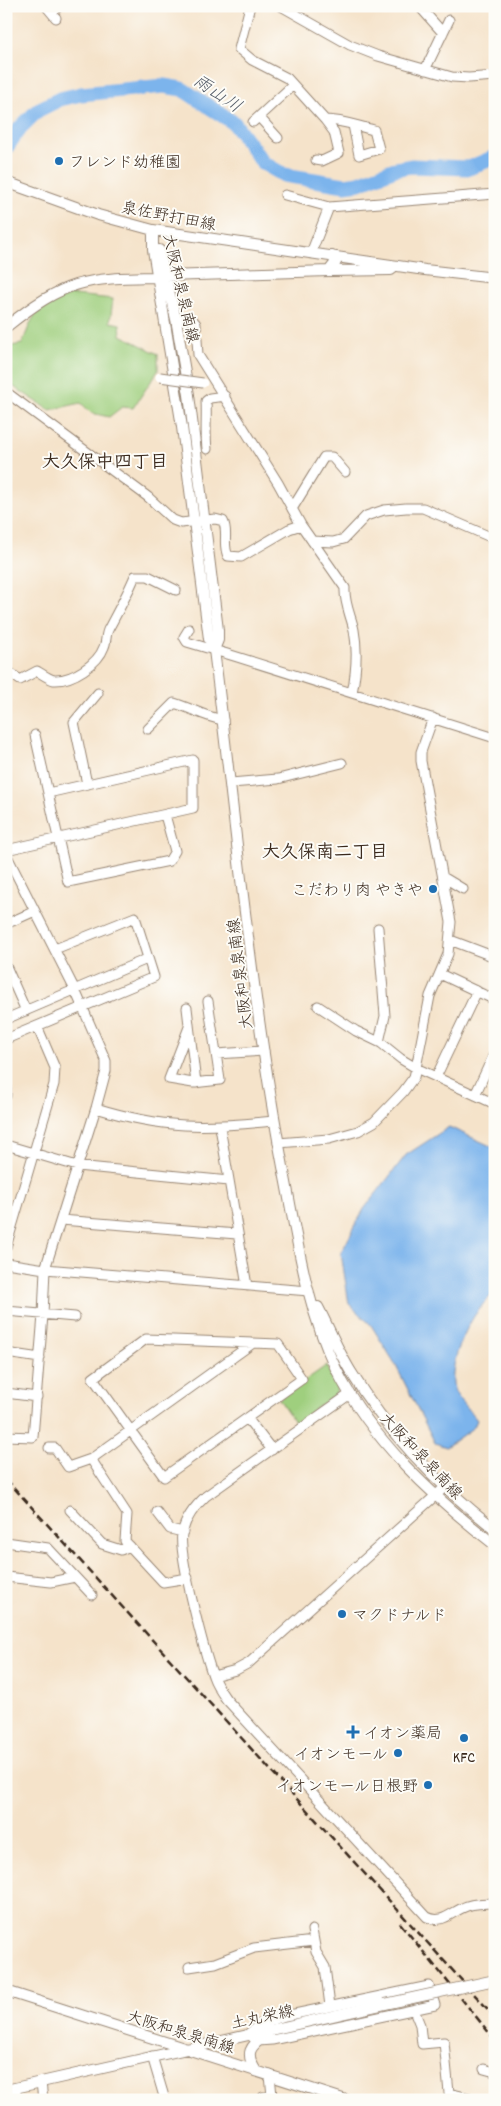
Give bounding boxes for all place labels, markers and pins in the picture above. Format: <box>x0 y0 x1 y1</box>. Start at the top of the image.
place label: フレンド幼稚園 <box>69 152 181 175</box>
marker: フレンド幼稚園 <box>53 155 65 167</box>
place label: こだわり肉 やきや <box>291 880 423 903</box>
marker: こだわり肉 やきや <box>427 883 439 895</box>
place label: マクドナルド <box>352 1605 447 1628</box>
marker: マクドナルド <box>336 1608 348 1620</box>
place label: イオン薬局 <box>363 1723 442 1746</box>
marker: イオン薬局 <box>347 1726 359 1738</box>
marker: KFC <box>458 1732 470 1744</box>
place label: イオンモール <box>294 1744 388 1767</box>
marker: イオンモール <box>392 1747 404 1759</box>
place label: KFC <box>453 1747 475 1770</box>
place label: イオンモール日根野 <box>276 1776 418 1799</box>
marker: イオンモール日根野 <box>422 1779 434 1791</box>

